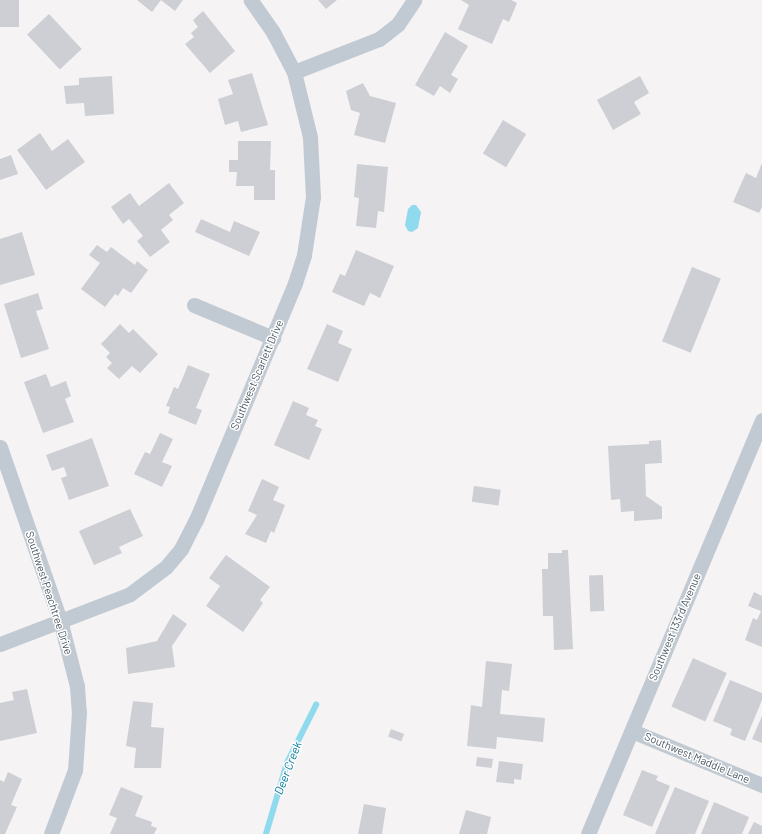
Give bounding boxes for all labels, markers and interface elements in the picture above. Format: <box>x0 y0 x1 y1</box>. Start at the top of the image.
street label: Southwest Scarlett Drive <box>228 318 286 432</box>
street label: Southwest Peachtree Drive <box>23 530 75 656</box>
street label: Southwest 133rd Avenue <box>646 571 704 683</box>
street label: Southwest Maddie Lane <box>642 730 752 786</box>
water label: Deer Creek <box>271 739 305 797</box>

